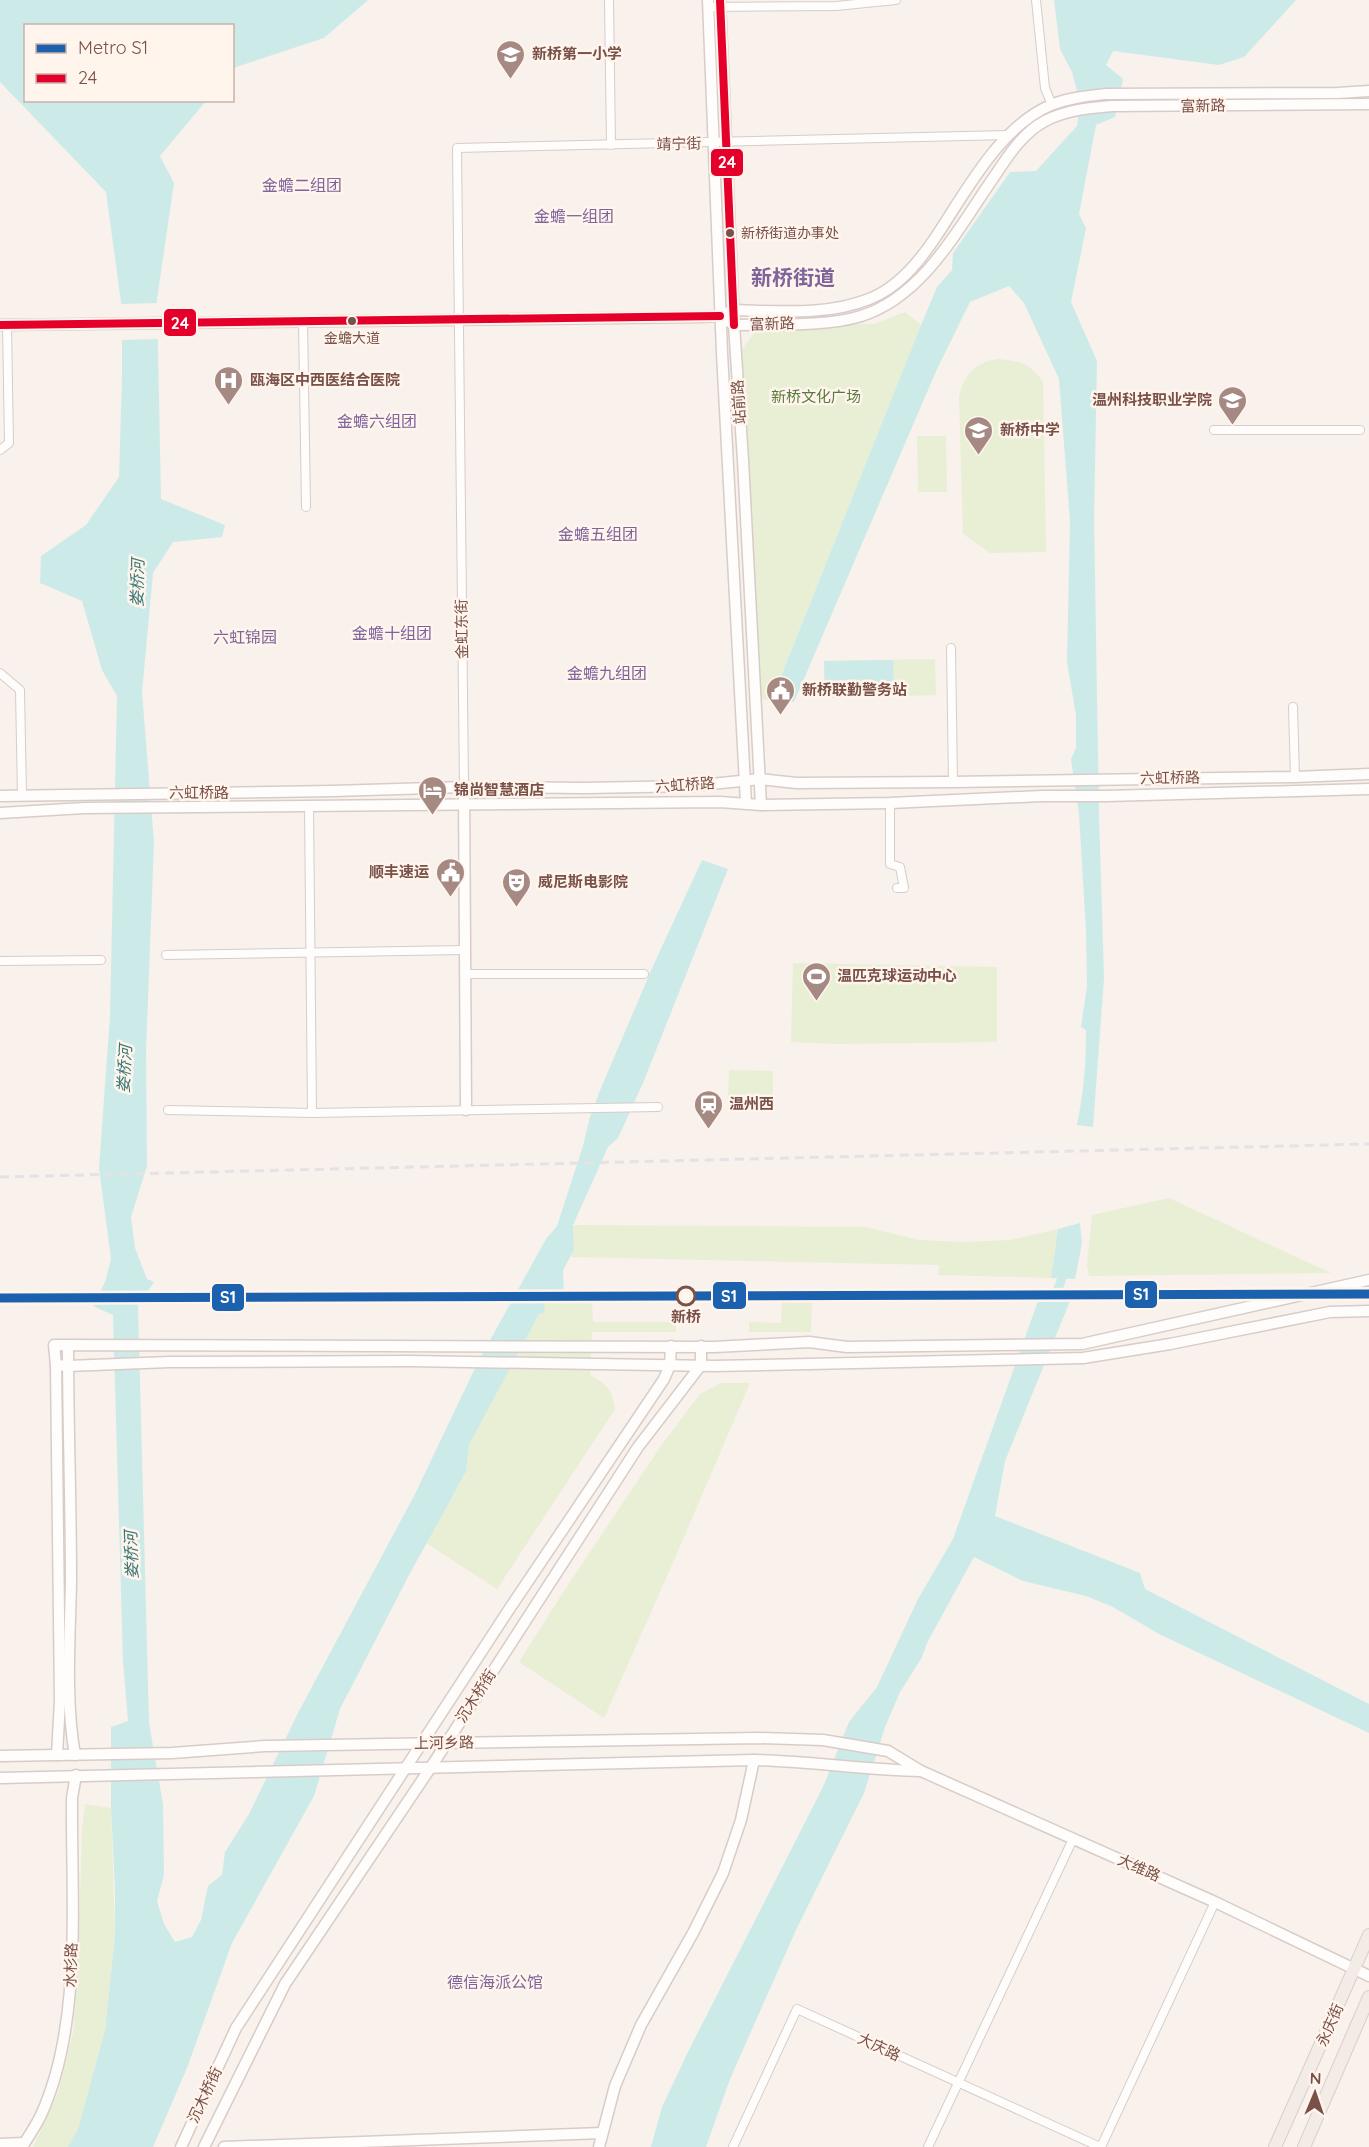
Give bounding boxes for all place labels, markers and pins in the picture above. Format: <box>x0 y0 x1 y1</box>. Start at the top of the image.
school or university icon: 新桥第一小学 <box>495 38 527 80</box>
place label: 新桥第一小学 <box>532 44 622 63</box>
place label: 新桥街道办事处 <box>741 224 839 242</box>
marker: 新桥街道办事处 <box>724 227 736 239</box>
marker: 金蟾大道 <box>346 315 358 327</box>
place label: 金蟾大道 <box>324 329 380 347</box>
hospital icon: 瓯海区中西医结合医院 <box>213 364 245 406</box>
place label: 瓯海区中西医结合医院 <box>250 370 400 389</box>
school or university icon: 温州科技职业学院 <box>1217 384 1249 426</box>
place label: 温州科技职业学院 <box>1092 390 1212 409</box>
school or university icon: 新桥中学 <box>963 414 995 456</box>
place label: 新桥中学 <box>1000 420 1060 439</box>
public building icon: 新桥联勤警务站 <box>765 674 797 716</box>
place label: 新桥联勤警务站 <box>802 680 907 699</box>
hotel icon: 锦尚智慧酒店 <box>417 774 449 816</box>
place label: 锦尚智慧酒店 <box>454 780 544 799</box>
public building icon: 顺丰速运 <box>434 856 466 898</box>
place label: 顺丰速运 <box>369 862 429 881</box>
theatre icon: 威尼斯电影院 <box>501 866 533 908</box>
place label: 威尼斯电影院 <box>538 872 628 891</box>
sports icon: 温匹克球运动中心 <box>800 960 832 1002</box>
place label: 温匹克球运动中心 <box>837 966 957 985</box>
station icon: 温州西 <box>692 1088 724 1130</box>
place label: 温州西 <box>729 1094 774 1113</box>
marker: 新桥 <box>676 1286 696 1306</box>
place label: 新桥 <box>671 1307 701 1326</box>

